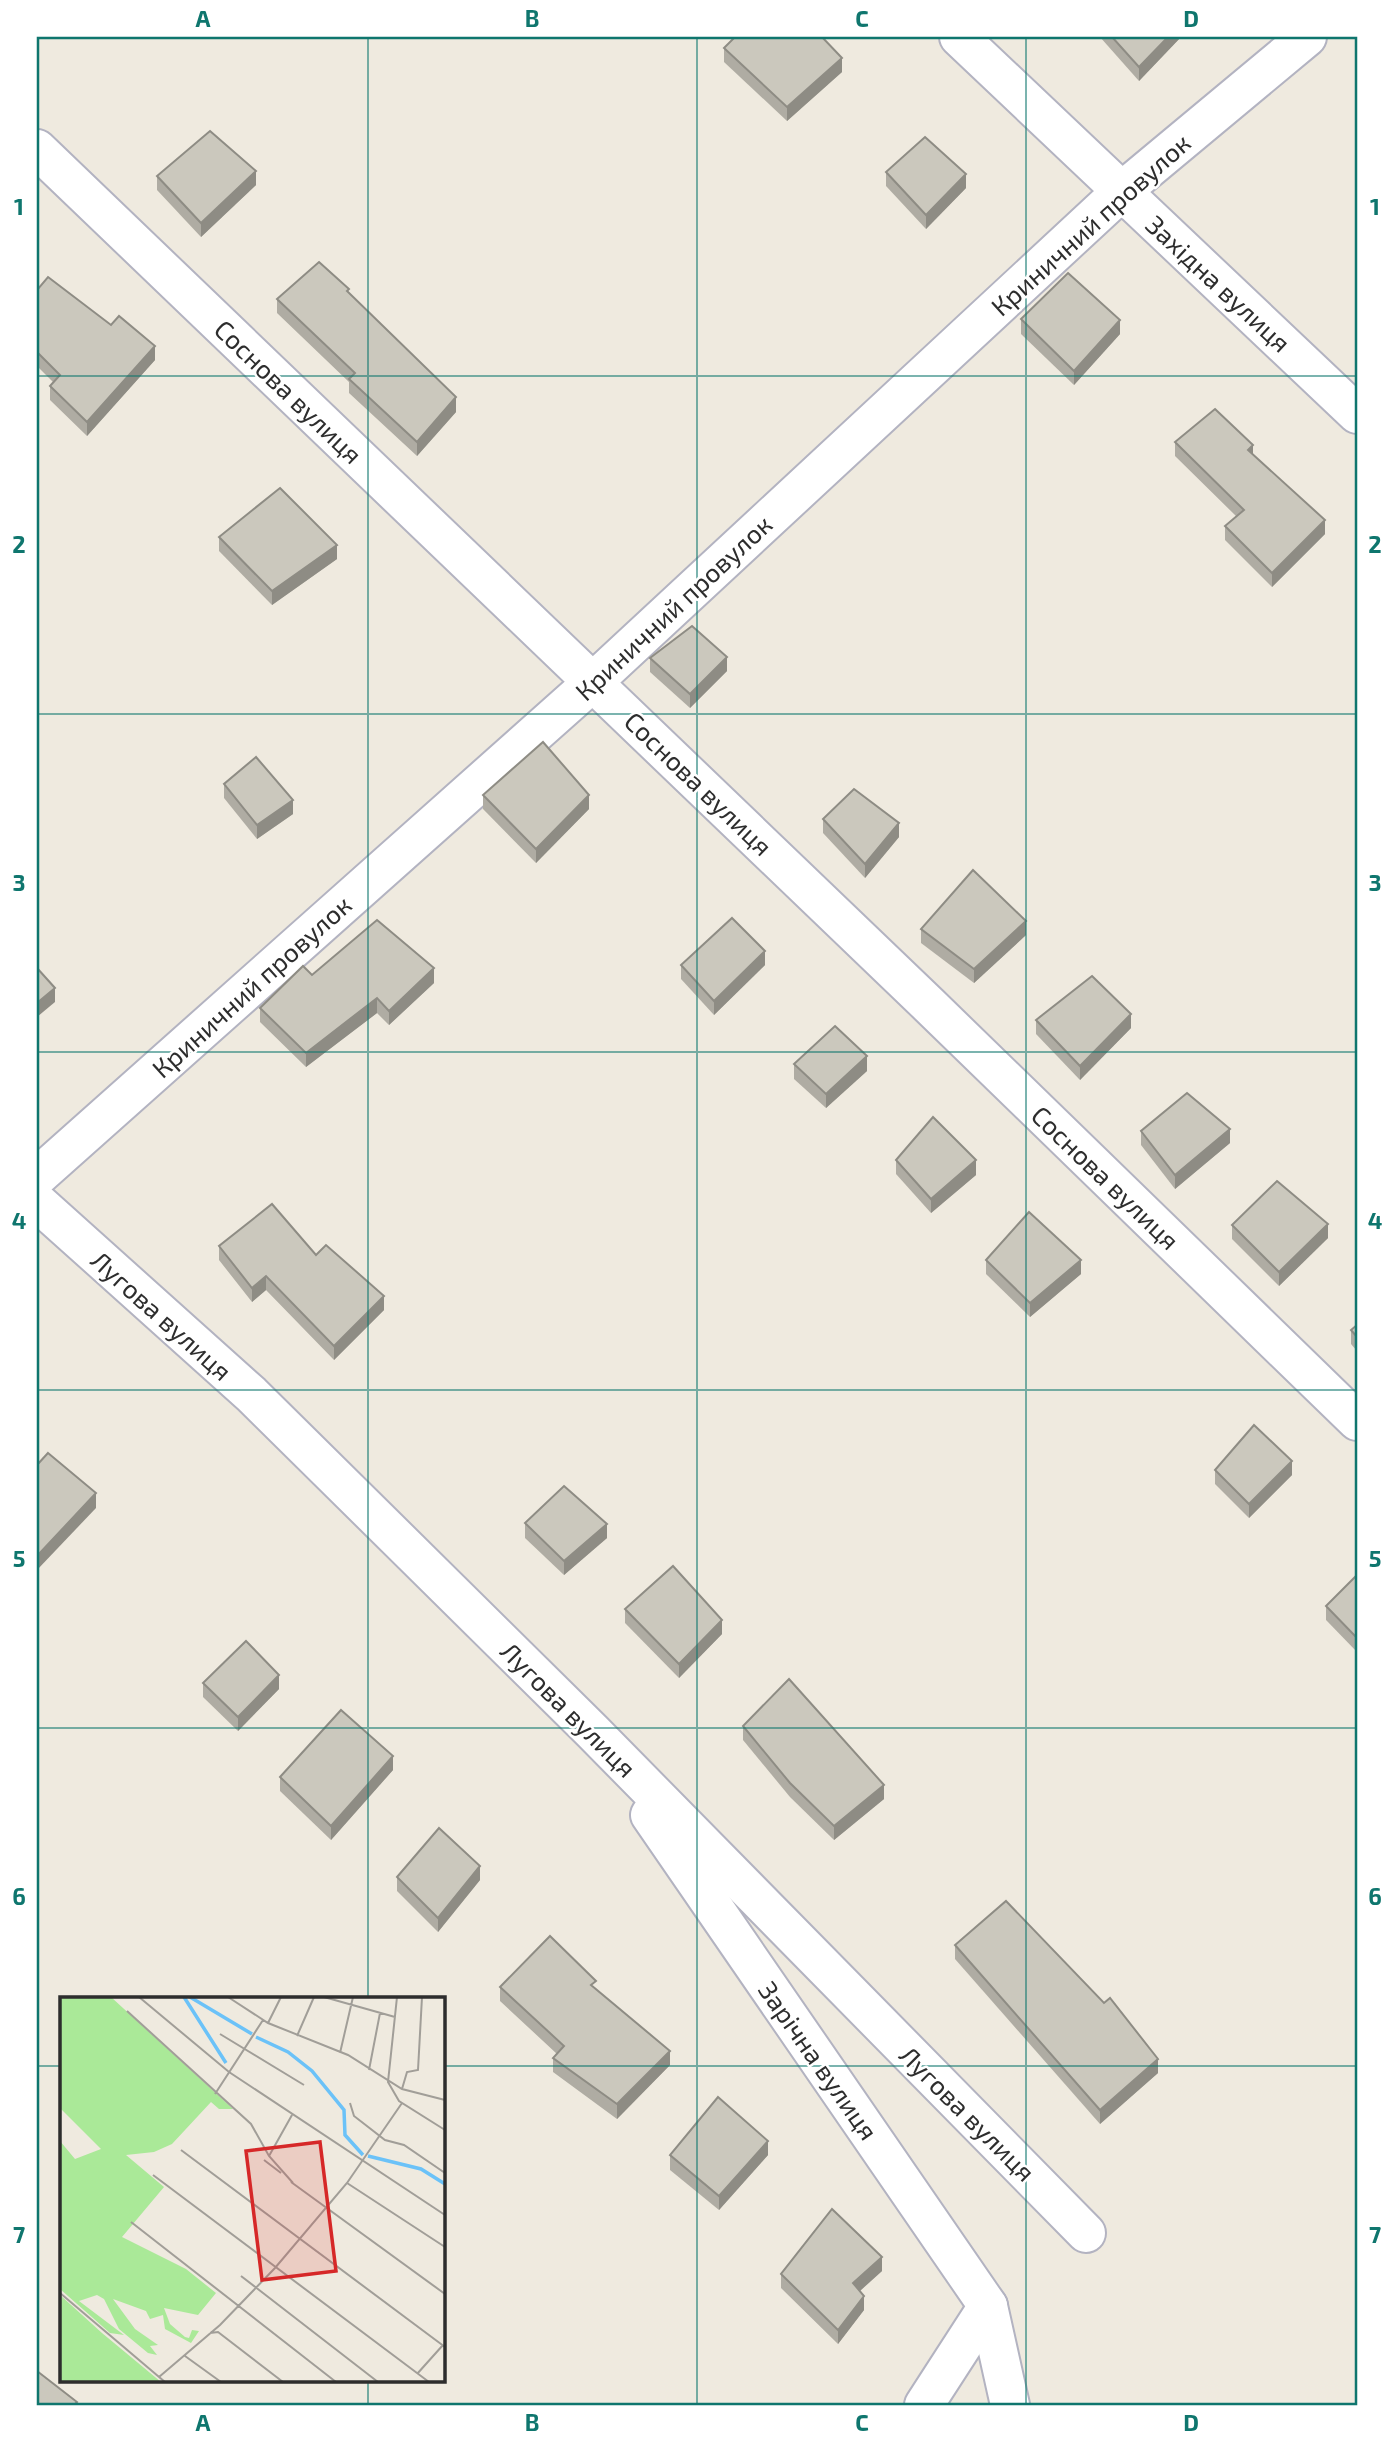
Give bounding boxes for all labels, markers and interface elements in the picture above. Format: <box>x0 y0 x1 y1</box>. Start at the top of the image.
text: A <box>195 4 211 32</box>
text: B <box>525 4 539 32</box>
text: C <box>855 4 869 32</box>
text: D <box>1183 4 1199 32</box>
street label: Криничний провулок <box>984 126 1197 322</box>
text: 1 <box>14 192 24 220</box>
text: 1 <box>1370 192 1380 220</box>
street label: Західна вулиця <box>1140 208 1298 359</box>
street label: Соснова вулиця <box>208 313 369 470</box>
street label: Криничний провулок <box>568 508 778 707</box>
text: 2 <box>12 530 26 558</box>
text: 2 <box>1368 530 1382 558</box>
street label: Соснова вулиця <box>618 705 779 862</box>
text: 3 <box>12 868 26 896</box>
text: 3 <box>1368 868 1382 896</box>
street label: Криничний провулок <box>145 888 358 1084</box>
street label: Соснова вулиця <box>1025 1099 1186 1256</box>
text: 4 <box>12 1206 26 1234</box>
text: 4 <box>1368 1206 1382 1234</box>
street label: Лугова вулиця <box>85 1244 239 1387</box>
text: 5 <box>13 1544 25 1572</box>
text: 5 <box>1369 1544 1381 1572</box>
street label: Лугова вулиця <box>494 1635 643 1784</box>
text: 6 <box>12 1882 26 1910</box>
text: 6 <box>1368 1882 1382 1910</box>
street label: Зарічна вулиця <box>752 1975 885 2146</box>
inset map <box>60 1997 444 2382</box>
street label: Лугова вулиця <box>893 2039 1042 2188</box>
text: 7 <box>13 2220 25 2248</box>
text: 7 <box>1369 2220 1381 2248</box>
text: A <box>195 2408 211 2436</box>
text: B <box>525 2408 539 2436</box>
text: C <box>855 2408 869 2436</box>
text: D <box>1183 2408 1199 2436</box>

